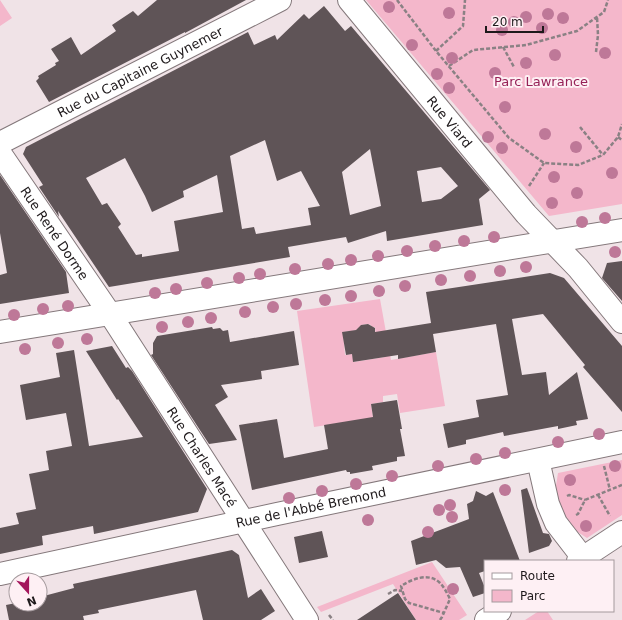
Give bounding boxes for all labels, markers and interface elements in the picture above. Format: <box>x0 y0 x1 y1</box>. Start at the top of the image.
scale bar <box>486 8 543 34</box>
text: 20 m <box>492 15 523 29</box>
street label: Rue du Capitaine Guynemer <box>55 23 226 120</box>
park label: Parc Lawrance <box>494 74 588 89</box>
street label: Rue Viard <box>424 93 475 151</box>
street label: Rue René Dorme <box>18 184 92 283</box>
street label: Rue Charles Macé <box>164 404 240 510</box>
street label: Rue de l'Abbé Bremond <box>234 484 387 530</box>
legend <box>484 560 614 612</box>
text: Route <box>520 569 555 583</box>
north arrow <box>8 572 48 612</box>
text: Parc <box>520 589 545 603</box>
text: N <box>25 593 38 609</box>

